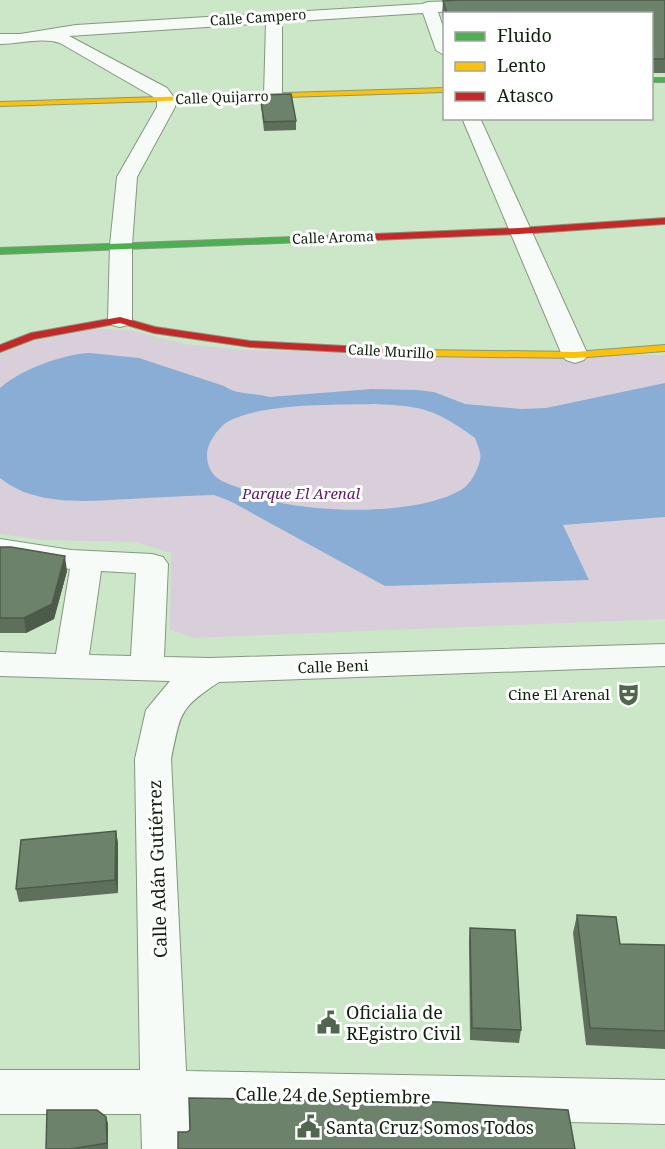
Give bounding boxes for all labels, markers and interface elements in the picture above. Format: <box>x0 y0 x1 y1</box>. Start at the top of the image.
street label: Calle Campero <box>209 4 307 30</box>
legend <box>443 12 653 120</box>
text: Fluido <box>497 23 552 47</box>
text: Lento <box>497 53 546 77</box>
text: Atasco <box>497 83 554 107</box>
street label: Calle Quijarro <box>175 86 269 108</box>
street label: Calle Aroma <box>292 226 374 248</box>
street label: Calle Murillo <box>347 339 435 363</box>
park label: Parque El Arenal <box>241 483 360 503</box>
street label: Calle Beni <box>297 655 369 677</box>
theatre icon: Cine El Arenal <box>615 681 641 707</box>
place label: Cine El Arenal <box>508 684 610 704</box>
street label: Calle Adán Gutiérrez <box>142 780 172 958</box>
place label: Oficialia de REgistro Civil <box>346 1000 461 1045</box>
public building icon: Oficialia de REgistro Civil <box>315 1009 341 1035</box>
street label: Calle 24 de Septiembre <box>235 1081 431 1109</box>
public building icon: Santa Cruz Somos Todos <box>295 1114 321 1140</box>
place label: Santa Cruz Somos Todos <box>326 1115 534 1139</box>

